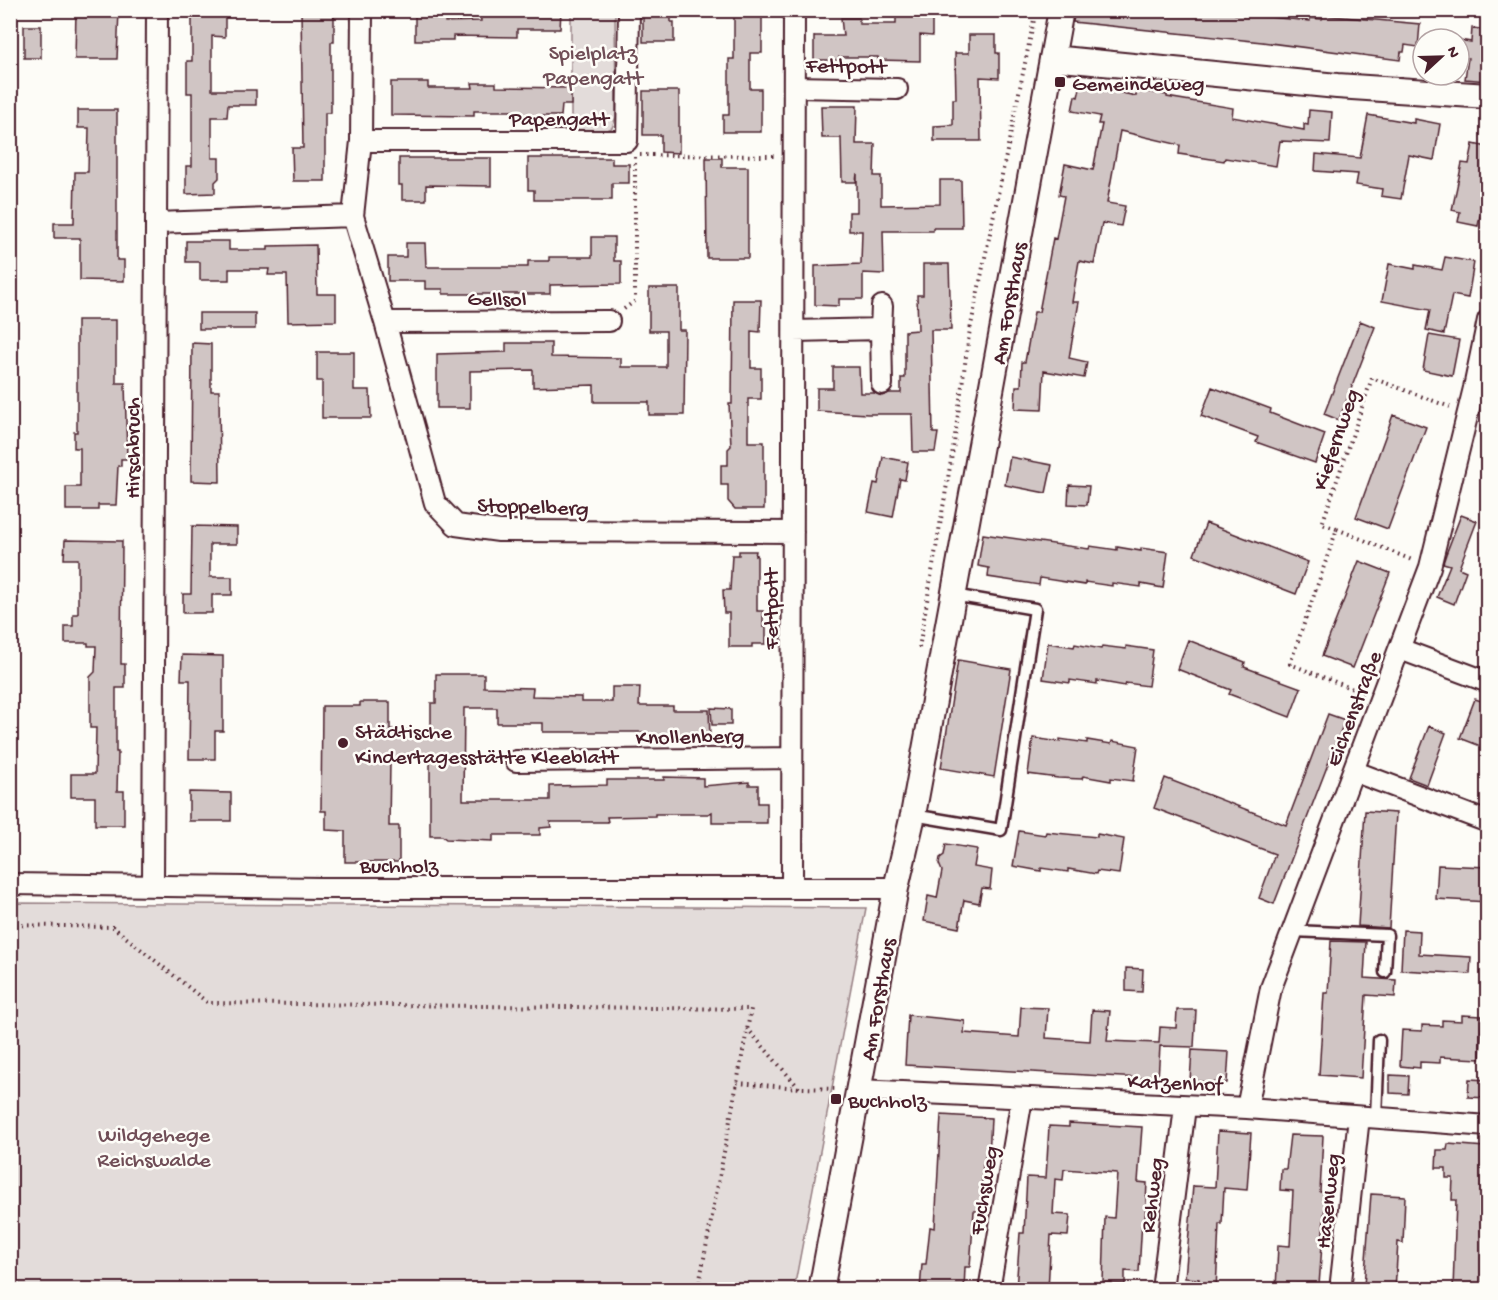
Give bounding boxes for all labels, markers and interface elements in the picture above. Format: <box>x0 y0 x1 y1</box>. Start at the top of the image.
north arrow <box>1411 27 1471 87</box>
park label: Spielplatz Papengatt <box>542 42 645 93</box>
text: N <box>1441 44 1463 62</box>
street label: Fettpott <box>804 54 889 82</box>
place label: Gemeindeweg <box>1072 73 1205 99</box>
marker: Gemeindeweg <box>1053 75 1067 89</box>
street label: Papengatt <box>508 108 611 134</box>
street label: Am Forsthaus <box>987 240 1035 367</box>
street label: Gellsol <box>467 288 527 314</box>
street label: Kiefernweg <box>1308 386 1367 494</box>
street label: Hirschbruch <box>122 397 148 499</box>
street label: Stoppelberg <box>477 494 589 524</box>
street label: Fettpott <box>760 567 786 650</box>
street label: Eichenstraße <box>1322 648 1390 771</box>
place label: Städtische Kindertagesstätte Kleeblatt <box>355 721 620 772</box>
street label: Knollenberg <box>635 725 745 753</box>
marker: Städtische Kindertagesstätte Kleeblatt <box>336 736 350 750</box>
street label: Buchholz <box>359 855 440 881</box>
street label: Am Forsthaus <box>856 936 904 1063</box>
street label: Katzenhof <box>1127 1070 1225 1100</box>
place label: Buchholz <box>847 1090 928 1116</box>
marker: Buchholz <box>829 1092 843 1106</box>
park label: Wildgehege Reichswalde <box>97 1124 211 1175</box>
street label: Fuchsweg <box>965 1144 1007 1238</box>
street label: Hasenweg <box>1312 1153 1348 1250</box>
street label: Rehweg <box>1136 1156 1171 1235</box>

